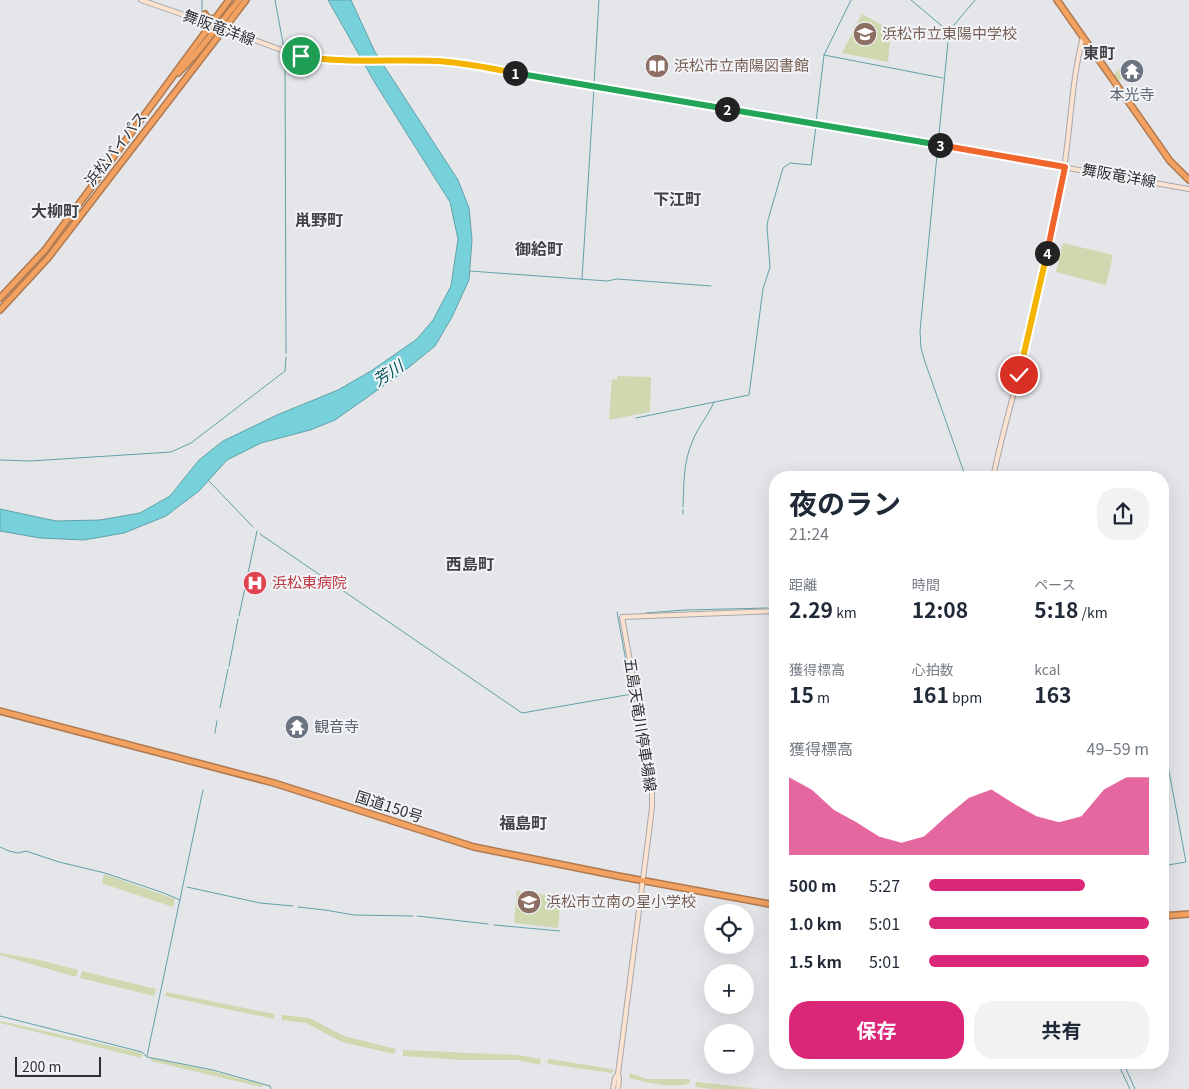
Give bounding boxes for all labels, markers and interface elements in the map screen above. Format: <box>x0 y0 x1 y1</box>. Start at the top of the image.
street label: 舞阪竜洋線 <box>181 4 258 49</box>
school or university icon: 浜松市立東陽中学校 <box>852 21 878 47</box>
place label: 浜松市立東陽中学校 <box>882 22 1017 43</box>
pin <box>280 35 322 77</box>
district label: 東町 <box>1083 40 1115 64</box>
icon: arrive <box>287 42 315 70</box>
library icon: 浜松市立南陽図書館 <box>644 53 670 79</box>
place label: 浜松市立南陽図書館 <box>674 54 809 75</box>
temple icon: 本光寺 <box>1119 58 1145 84</box>
pin: 1 <box>502 60 528 86</box>
text: 1 <box>511 63 520 83</box>
place label: 本光寺 <box>1109 83 1155 104</box>
pin: 2 <box>714 96 740 122</box>
text: 2 <box>723 99 732 119</box>
street label: 浜松バイパス <box>79 106 151 190</box>
pin: 3 <box>928 132 952 158</box>
text: 3 <box>936 135 945 155</box>
street label: 舞阪竜洋線 <box>1080 158 1158 191</box>
district label: 下江町 <box>653 186 701 210</box>
district label: 大柳町 <box>31 198 79 222</box>
district label: 鼡野町 <box>295 207 343 231</box>
district label: 御給町 <box>515 236 563 260</box>
pin: 4 <box>1034 240 1060 266</box>
text: 4 <box>1043 243 1052 263</box>
water label: 芳川 <box>367 352 409 391</box>
pin <box>998 354 1040 396</box>
icon: check <box>1005 361 1033 389</box>
text: 夜のラン <box>789 482 901 522</box>
button: share <box>1097 488 1149 540</box>
text: 21:24 <box>789 521 829 545</box>
district label: 西島町 <box>446 551 494 575</box>
hospital icon: 浜松東病院 <box>242 570 268 596</box>
place label: 浜松東病院 <box>272 571 347 592</box>
text: 距離 <box>789 574 817 594</box>
text: 時間 <box>912 574 940 594</box>
text: ペース <box>1034 574 1076 594</box>
text: 2.29 <box>789 594 833 624</box>
text: 12:08 <box>912 594 968 624</box>
text: 5:18 <box>1034 594 1078 624</box>
text: km <box>833 602 857 622</box>
text: /km <box>1078 602 1108 622</box>
street label: 五島天竜川停車場線 <box>621 656 662 793</box>
text: 獲得標高 <box>789 659 845 679</box>
text: 心拍数 <box>912 659 954 679</box>
text: kcal <box>1034 659 1061 679</box>
text: 15 <box>789 679 814 709</box>
text: 161 <box>912 679 949 709</box>
text: 163 <box>1034 679 1072 709</box>
text: m <box>814 687 830 707</box>
text: bpm <box>949 687 982 707</box>
temple icon: 観音寺 <box>284 714 310 740</box>
place label: 観音寺 <box>314 715 359 736</box>
text: 獲得標高 <box>789 736 853 760</box>
text: 49–59 m <box>1087 736 1149 760</box>
street label: 国道150号 <box>353 785 426 826</box>
district label: 福島町 <box>499 810 547 834</box>
text: 500 m <box>789 873 836 897</box>
text: 5:27 <box>869 873 900 897</box>
school or university icon: 浜松市立南の星小学校 <box>516 889 542 915</box>
place label: 浜松市立南の星小学校 <box>546 890 696 911</box>
map controls <box>704 904 754 1074</box>
button: locate <box>704 904 754 954</box>
text: 1.0 km <box>789 911 842 935</box>
text: 5:01 <box>869 911 900 935</box>
text: 1.5 km <box>789 949 842 973</box>
text: 5:01 <box>869 949 900 973</box>
button: + <box>704 964 754 1014</box>
button: 保存 <box>789 1001 964 1059</box>
button: 共有 <box>974 1001 1149 1059</box>
button: − <box>704 1024 754 1074</box>
scale bar <box>15 1054 101 1077</box>
text: 200 m <box>22 1056 61 1076</box>

